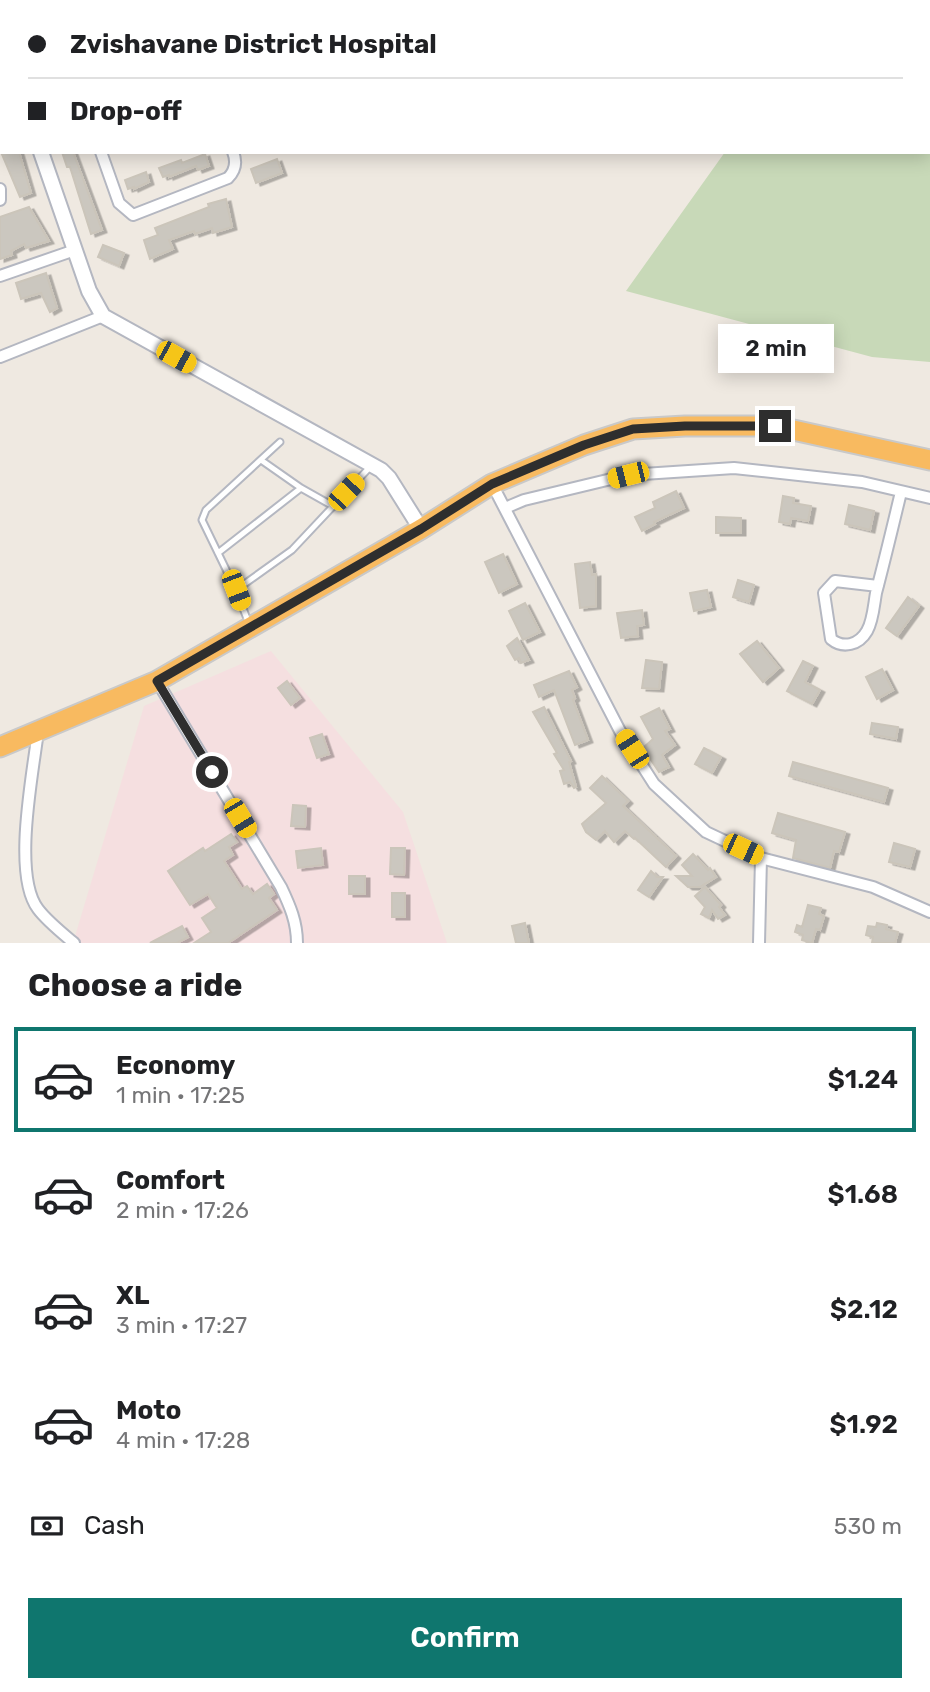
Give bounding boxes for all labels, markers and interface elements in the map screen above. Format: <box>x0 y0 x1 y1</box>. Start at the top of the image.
text: Zvishavane District Hospital <box>70 29 437 60</box>
text: Drop-off <box>70 96 182 127</box>
callout: 2 min <box>717 324 833 374</box>
text: 2 min <box>745 334 807 362</box>
car <box>153 338 200 376</box>
route end <box>759 410 791 442</box>
car <box>606 460 651 490</box>
car <box>324 469 369 515</box>
car <box>219 567 254 613</box>
car <box>612 726 653 772</box>
route start <box>196 756 228 788</box>
car <box>221 795 260 841</box>
car <box>720 831 767 867</box>
text: Choose a ride <box>28 966 242 1004</box>
icon: car <box>32 1048 95 1111</box>
text: Economy <box>116 1050 235 1081</box>
text: $1.24 <box>828 1064 898 1095</box>
text: 1 min · 17:25 <box>116 1081 245 1109</box>
icon: car <box>32 1163 95 1226</box>
text: Comfort <box>116 1165 225 1196</box>
text: $1.68 <box>828 1179 898 1210</box>
text: 2 min · 17:26 <box>116 1196 249 1224</box>
icon: car <box>32 1278 95 1341</box>
text: XL <box>116 1280 149 1311</box>
text: $2.12 <box>830 1294 898 1325</box>
text: 3 min · 17:27 <box>116 1311 247 1339</box>
icon: car <box>32 1393 95 1456</box>
text: Moto <box>116 1395 181 1426</box>
text: $1.92 <box>830 1409 898 1440</box>
text: 4 min · 17:28 <box>116 1426 250 1454</box>
icon: cash <box>28 1507 66 1545</box>
text: Cash <box>84 1510 145 1541</box>
text: 530 m <box>834 1512 902 1540</box>
button: Confirm <box>28 1598 902 1678</box>

